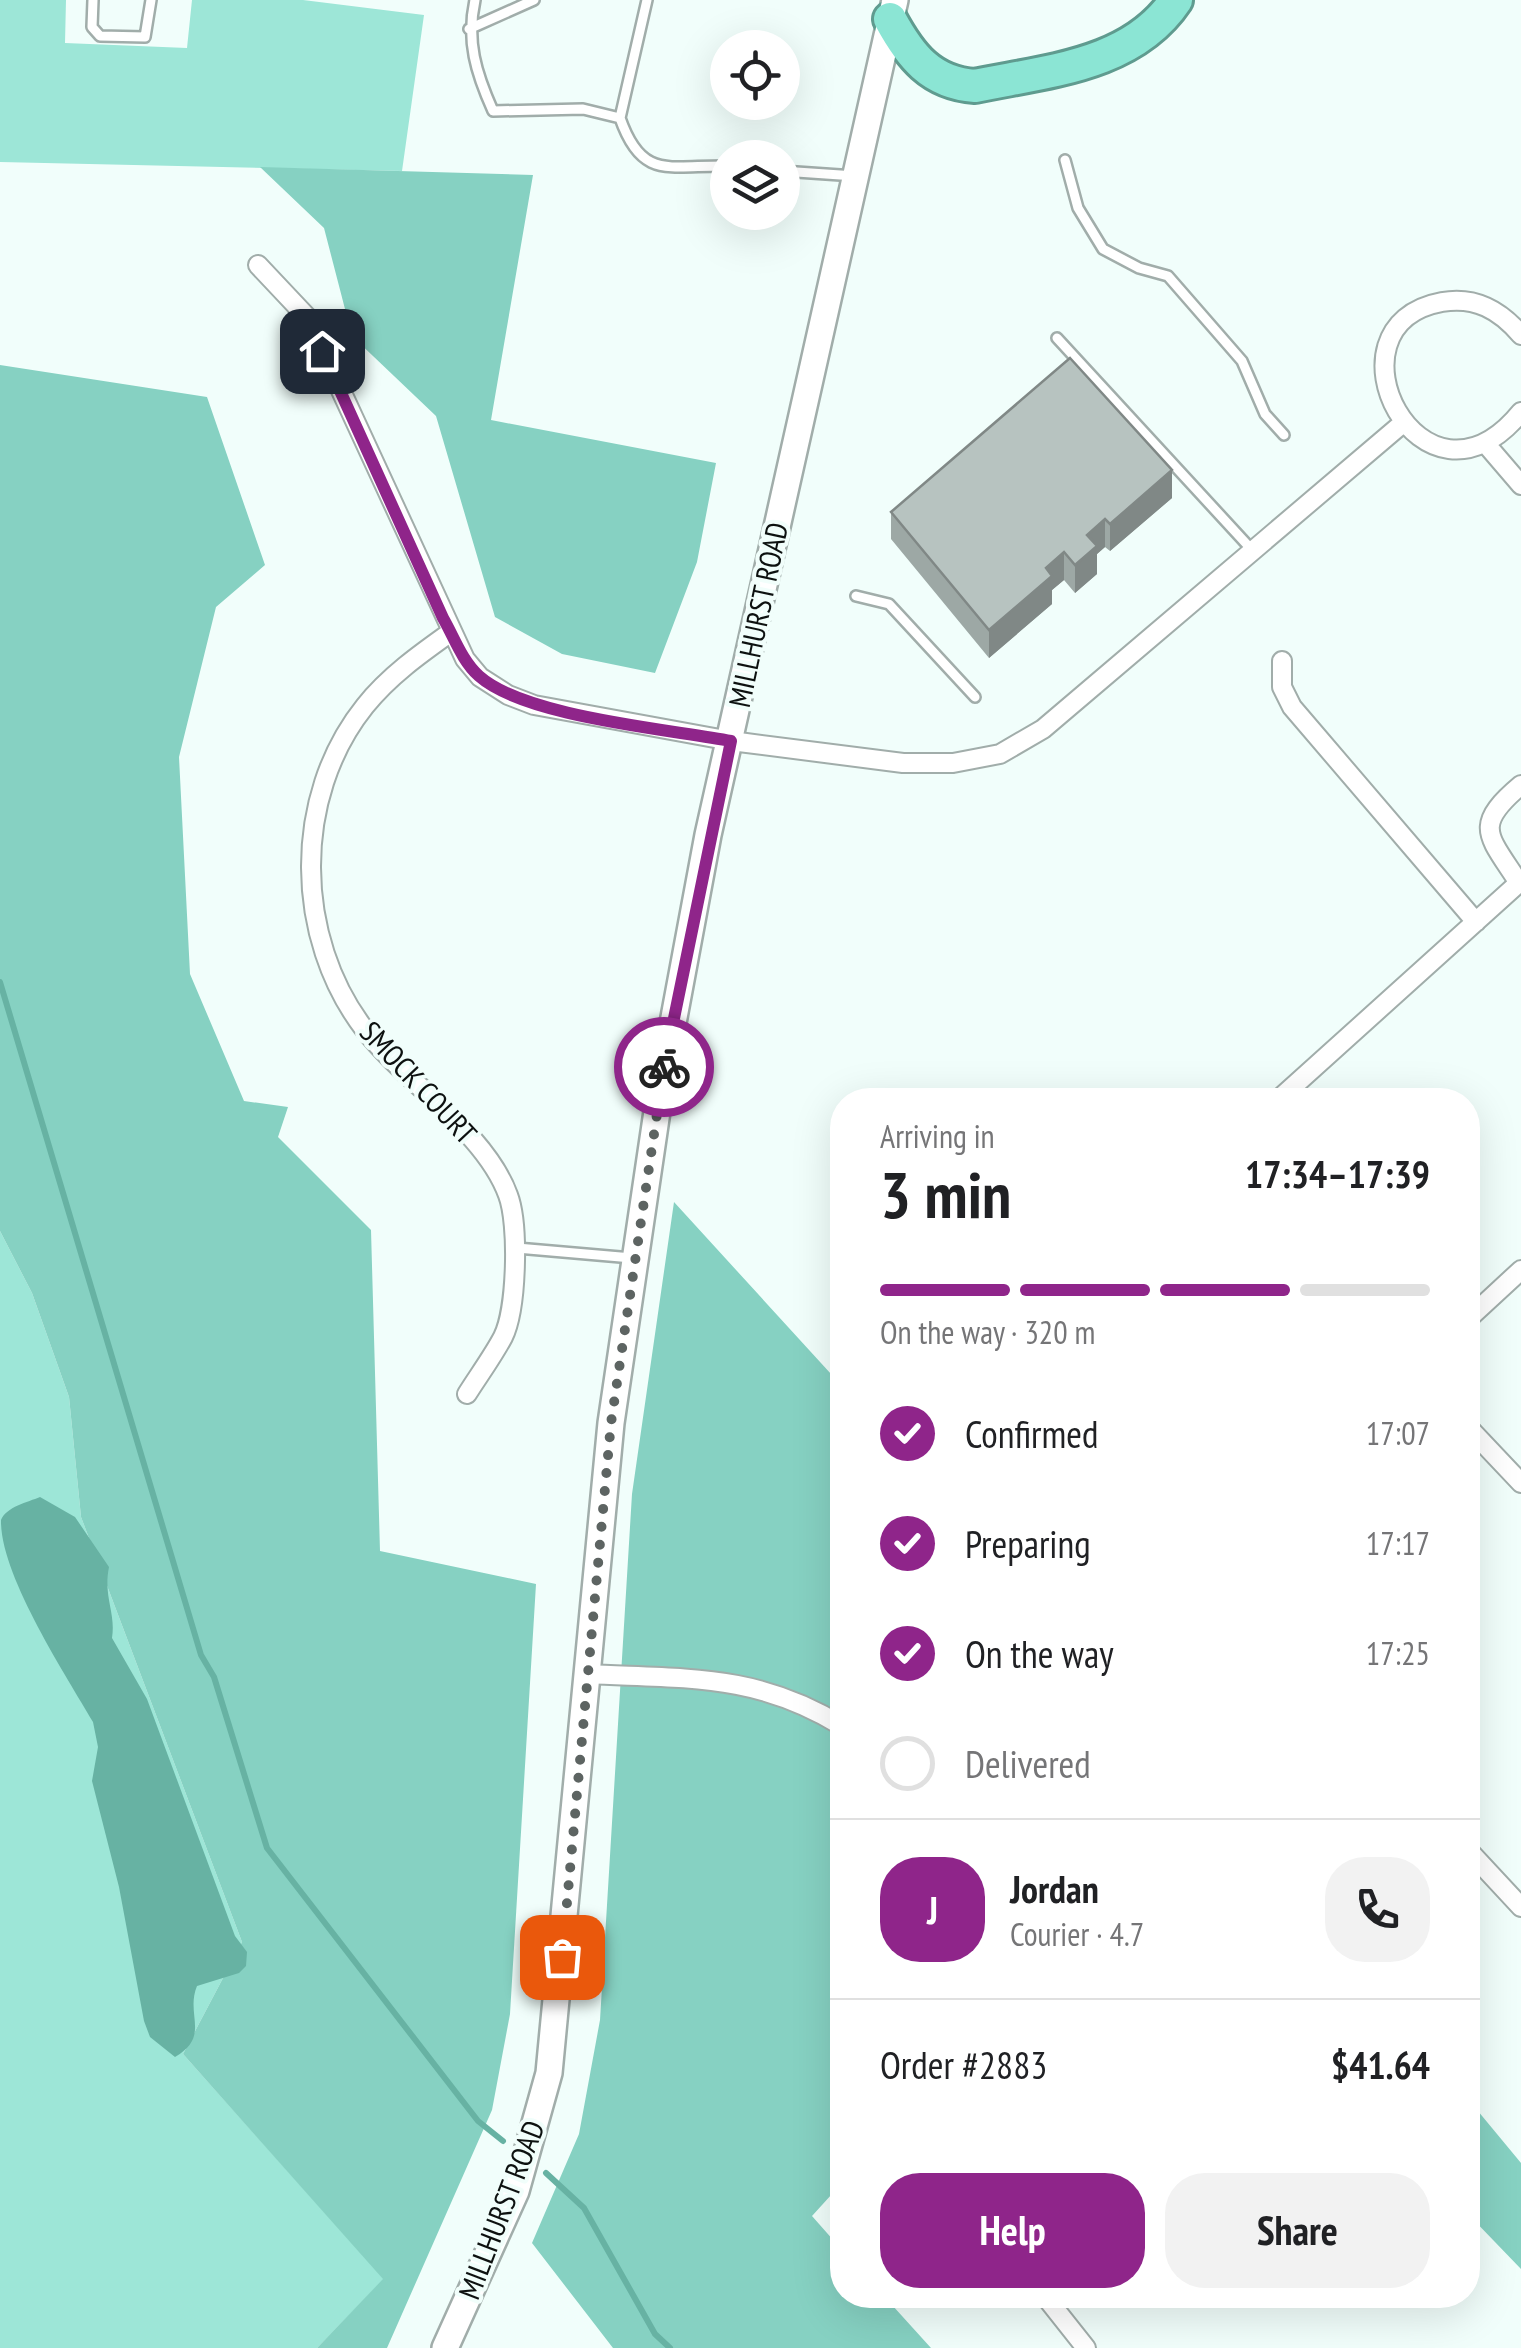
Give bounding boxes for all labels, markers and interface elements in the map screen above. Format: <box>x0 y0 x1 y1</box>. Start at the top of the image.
map controls <box>710 30 800 230</box>
button: locate <box>710 30 800 120</box>
button: layers <box>710 140 800 230</box>
pin <box>280 309 365 394</box>
icon: home <box>295 324 350 379</box>
street label: MILLHURST ROAD <box>719 519 796 711</box>
street label: SMOCK COURT <box>352 1012 486 1152</box>
courier <box>614 1017 714 1117</box>
icon: bike <box>637 1040 692 1095</box>
text: Arriving in <box>880 1115 995 1157</box>
text: 17:34–17:39 <box>1245 1149 1430 1198</box>
text: 3 min <box>880 1152 1011 1236</box>
text: On the way · 320 m <box>880 1311 1095 1353</box>
icon: check <box>880 1406 935 1461</box>
text: Confirmed <box>965 1409 1098 1458</box>
text: 17:07 <box>1366 1412 1430 1454</box>
icon: check <box>880 1516 935 1571</box>
text: Preparing <box>965 1519 1091 1568</box>
text: 17:17 <box>1366 1522 1430 1564</box>
icon: check <box>880 1626 935 1681</box>
text: On the way <box>965 1629 1113 1678</box>
text: 17:25 <box>1366 1632 1430 1674</box>
text: Delivered <box>965 1739 1091 1788</box>
button: phone <box>1325 1857 1430 1962</box>
text: Jordan <box>1010 1864 1099 1913</box>
text: J <box>927 1885 938 1934</box>
text: Courier · 4.7 <box>1010 1913 1144 1955</box>
pin <box>520 1915 605 2000</box>
icon: bag <box>535 1930 590 1985</box>
text: Order #2883 <box>880 2040 1047 2089</box>
text: $41.64 <box>1331 2040 1430 2089</box>
street label: MILLHURST ROAD <box>449 2115 553 2304</box>
button: Help <box>880 2173 1145 2288</box>
button: Share <box>1165 2173 1430 2288</box>

